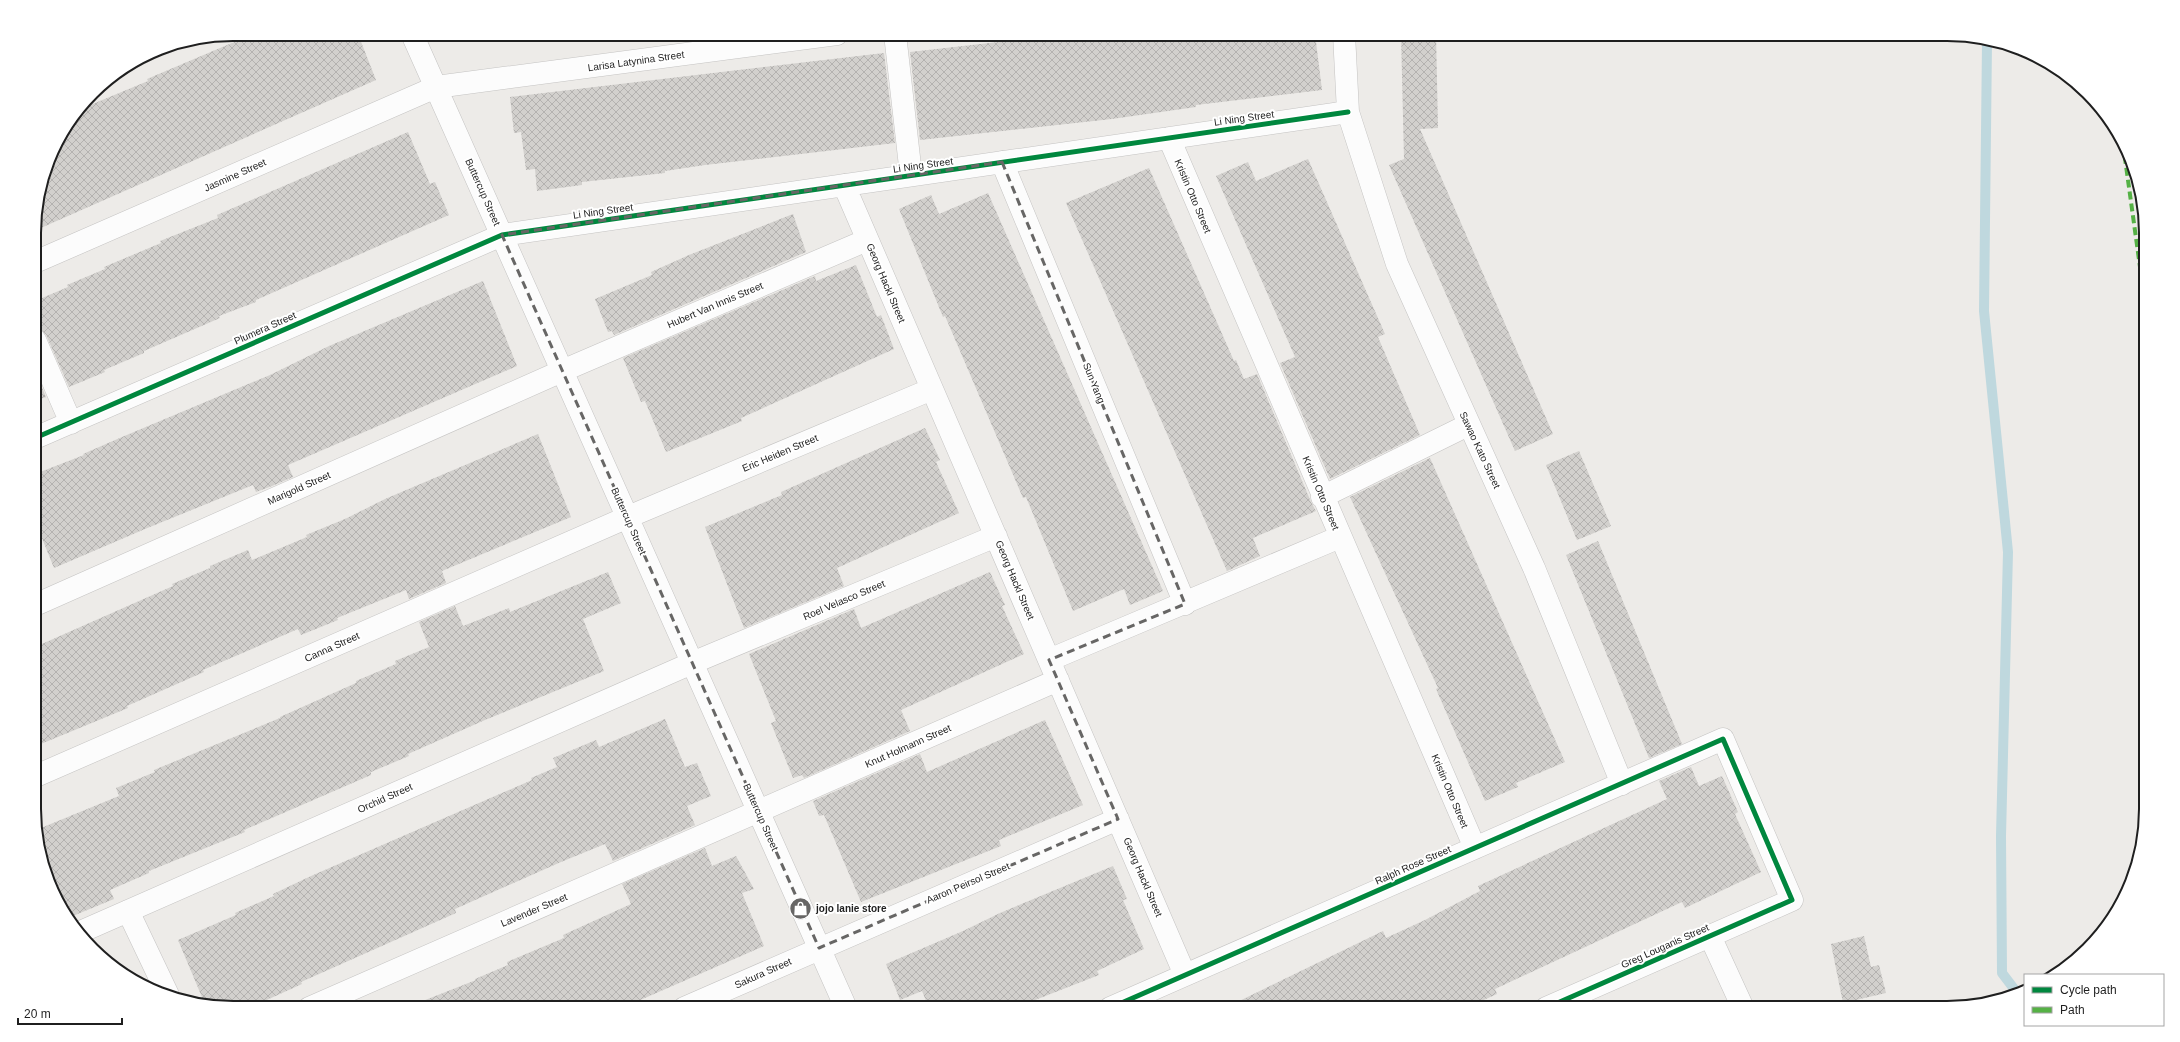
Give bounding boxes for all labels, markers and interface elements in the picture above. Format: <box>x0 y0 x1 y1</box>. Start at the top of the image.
street label: Larisa Latynina Street <box>587 49 685 73</box>
street label: Li Ning Street <box>1213 108 1275 128</box>
street label: Li Ning Street <box>892 155 954 175</box>
street label: Jasmine Street <box>202 156 268 194</box>
street label: Buttercup Street <box>463 157 503 227</box>
street label: Kristin Otto Street <box>1173 158 1214 235</box>
street label: Li Ning Street <box>572 201 634 221</box>
street label: Georg Hackl Street <box>864 242 908 324</box>
street label: Hubert Van Innis Street <box>665 280 765 330</box>
street label: Plumera Street <box>232 309 298 347</box>
street label: Sun Yang <box>1081 361 1107 405</box>
street label: Sawao Kato Street <box>1457 410 1503 490</box>
street label: Eric Heiden Street <box>740 432 820 474</box>
street label: Kristin Otto Street <box>1301 455 1342 532</box>
street label: Marigold Street <box>266 469 332 507</box>
street label: Buttercup Street <box>609 486 649 556</box>
street label: Georg Hackl Street <box>993 539 1037 621</box>
street label: Roel Velasco Street <box>801 578 887 622</box>
street label: Canna Street <box>303 630 361 664</box>
street label: Knut Holmann Street <box>863 722 953 770</box>
street label: Kristin Otto Street <box>1430 753 1471 830</box>
street label: Orchid Street <box>356 781 414 815</box>
street label: Buttercup Street <box>741 782 781 852</box>
street label: Georg Hackl Street <box>1121 836 1165 918</box>
street label: Ralph Rose Street <box>1373 843 1453 887</box>
street label: Aaron Peirsol Street <box>925 860 1012 906</box>
street label: Lavender Street <box>499 891 569 929</box>
shop icon: jojo lanie store <box>788 895 814 921</box>
place label: jojo lanie store <box>815 903 887 914</box>
street label: Greg Louganis Street <box>1619 922 1711 970</box>
street label: Sakura Street <box>733 955 793 990</box>
legend <box>2024 974 2164 1026</box>
text: Cycle path <box>2060 983 2117 997</box>
scale bar <box>18 1000 122 1026</box>
text: Path <box>2060 1003 2085 1017</box>
text: 20 m <box>24 1007 51 1021</box>

